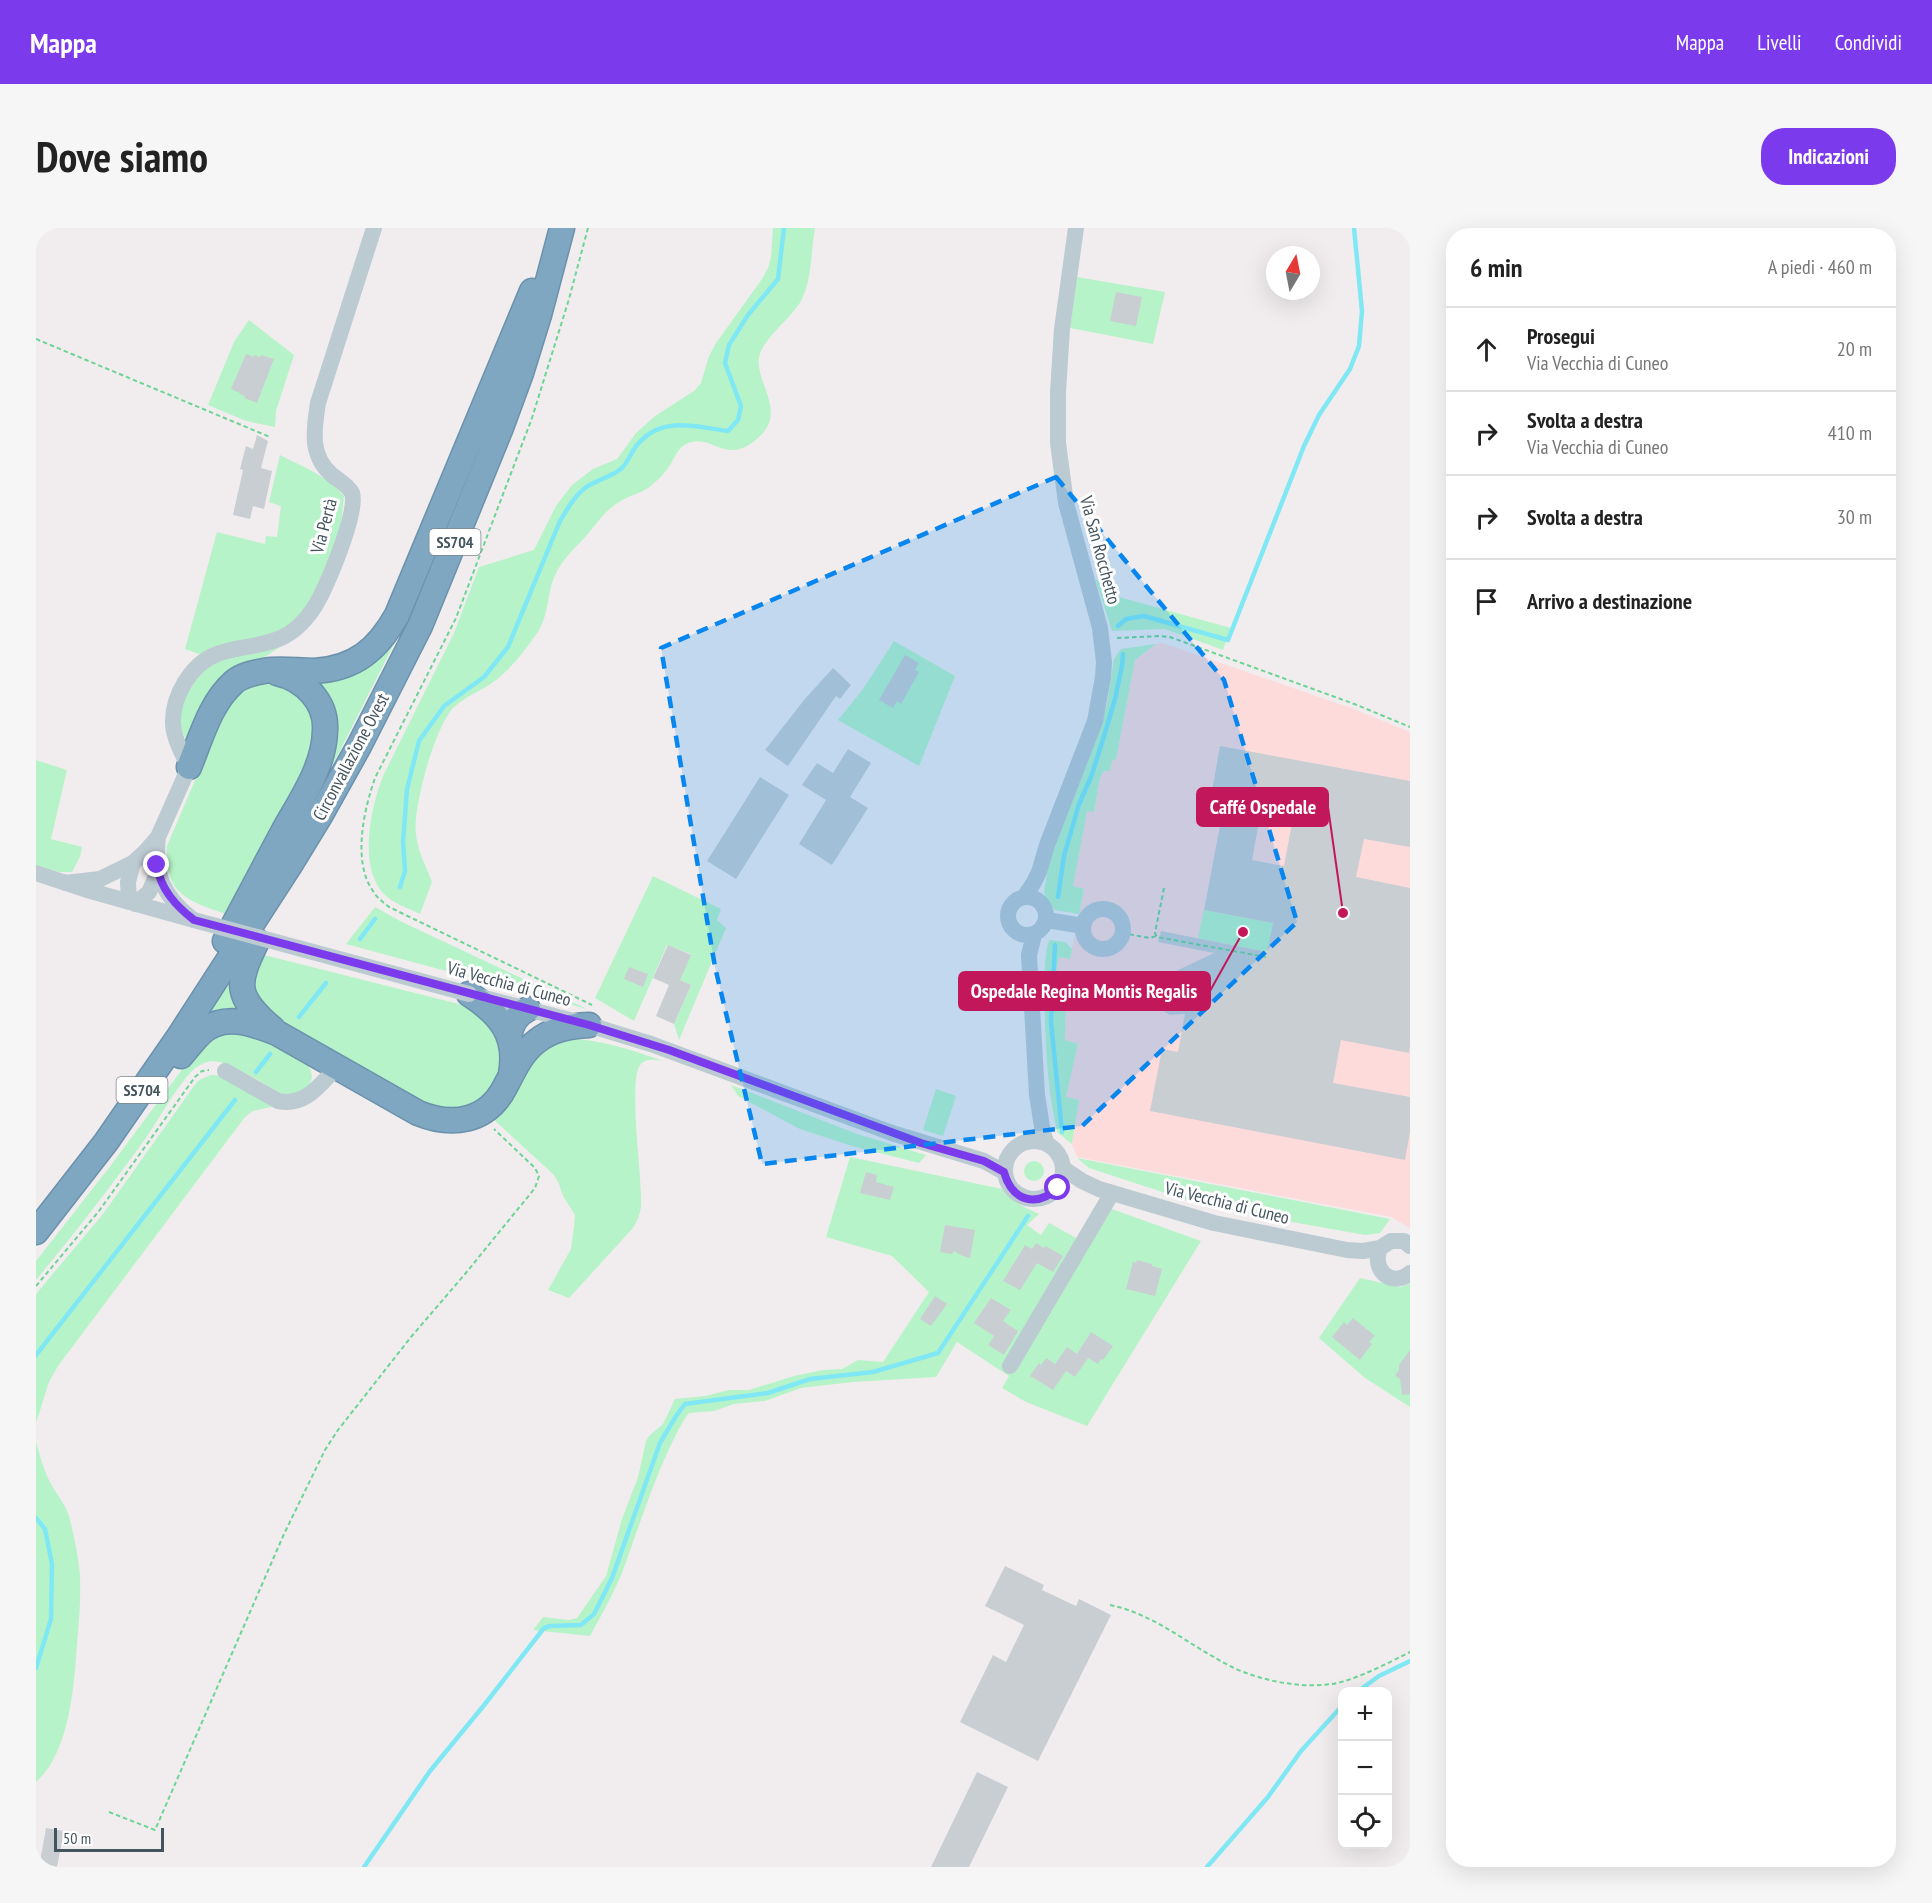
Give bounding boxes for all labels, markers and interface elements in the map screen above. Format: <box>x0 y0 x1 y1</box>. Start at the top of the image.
text: Mappa <box>30 24 97 61</box>
text: Mappa <box>1676 29 1724 56</box>
text: Livelli <box>1757 29 1802 56</box>
text: Condividi <box>1835 29 1902 56</box>
button: Indicazioni <box>1761 128 1896 185</box>
text: Dove siamo <box>36 129 208 184</box>
north arrow <box>1266 246 1320 300</box>
text: 6 min <box>1470 251 1523 284</box>
text: A piedi · 460 m <box>1768 254 1872 280</box>
text: Prosegui <box>1527 322 1595 350</box>
icon: ahead <box>1470 333 1503 366</box>
text: 20 m <box>1837 336 1872 362</box>
text: Via Vecchia di Cuneo <box>1527 350 1668 376</box>
text: Svolta a destra <box>1527 406 1643 434</box>
icon: right <box>1470 417 1503 450</box>
text: 410 m <box>1828 420 1872 446</box>
text: Via Vecchia di Cuneo <box>1527 434 1668 460</box>
street label: Via San Rocchetto <box>1075 492 1126 607</box>
street label: Via Pertà <box>305 496 342 557</box>
icon: right <box>1470 501 1503 534</box>
text: Svolta a destra <box>1527 503 1643 531</box>
text: 30 m <box>1837 504 1872 530</box>
road number: SS704 <box>430 529 480 555</box>
icon: arrive <box>1470 585 1503 618</box>
text: Arrivo a destinazione <box>1527 587 1692 615</box>
street label: Circonvallazione Ovest <box>307 689 394 824</box>
callout: Caffé Ospedale <box>1197 788 1328 826</box>
text: Caffé Ospedale <box>1210 794 1316 820</box>
route end <box>143 851 169 877</box>
street label: Via Vecchia di Cuneo <box>444 956 574 1011</box>
callout: Ospedale Regina Montis Regalis <box>959 972 1210 1010</box>
text: Ospedale Regina Montis Regalis <box>971 978 1197 1004</box>
road number: SS704 <box>116 1077 168 1103</box>
route start <box>1044 1174 1070 1200</box>
street label: Via Vecchia di Cuneo <box>1162 1176 1292 1229</box>
map controls <box>1338 1687 1392 1849</box>
button: + <box>1338 1687 1392 1741</box>
button: − <box>1338 1741 1392 1795</box>
button: locate <box>1338 1795 1392 1849</box>
scale bar <box>54 1825 164 1852</box>
text: 50 m <box>63 1828 91 1848</box>

